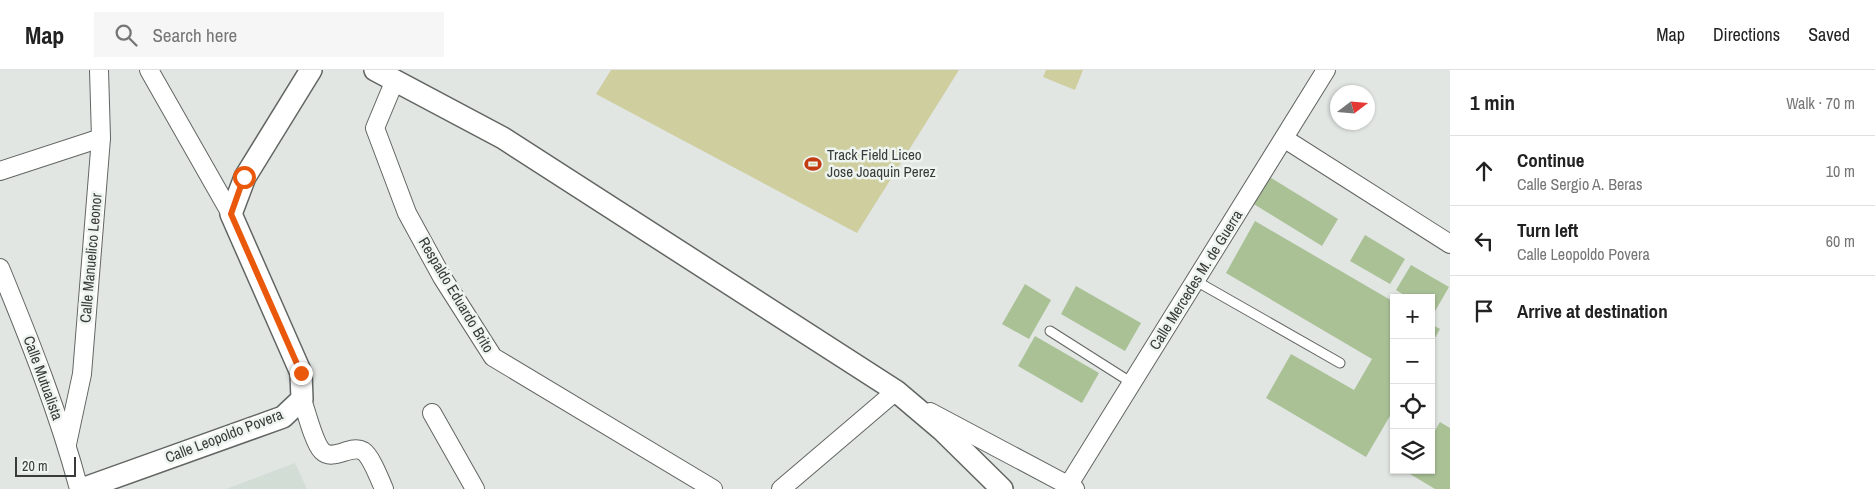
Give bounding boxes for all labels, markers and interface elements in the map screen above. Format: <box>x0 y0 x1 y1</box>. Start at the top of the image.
search box <box>94 12 444 57</box>
text: Map <box>25 19 64 51</box>
icon: search <box>112 21 140 49</box>
text: Search here <box>152 22 237 48</box>
text: Map <box>1656 22 1685 47</box>
text: Directions <box>1713 22 1780 47</box>
text: Saved <box>1808 22 1850 47</box>
north arrow <box>1330 85 1375 130</box>
text: 1 min <box>1470 88 1515 117</box>
text: Walk · 70 m <box>1786 92 1855 114</box>
place label: Track Field Liceo Jose Joaquin Perez <box>827 144 936 182</box>
text: Continue <box>1517 147 1585 173</box>
sports icon: Track Field Liceo Jose Joaquin Perez <box>803 154 823 174</box>
icon: ahead <box>1470 157 1498 185</box>
text: 10 m <box>1826 160 1855 182</box>
route start <box>233 166 256 189</box>
text: Calle Sergio A. Beras <box>1517 173 1642 195</box>
street label: Calle Manuelico Leonor <box>74 192 107 324</box>
street label: Calle Mercedes M. de Guerra <box>1144 206 1247 354</box>
text: Turn left <box>1517 217 1578 243</box>
icon: left <box>1470 227 1498 255</box>
text: 60 m <box>1826 230 1855 252</box>
street label: Respaldo Eduardo Brito <box>414 233 499 357</box>
text: Calle Leopoldo Povera <box>1517 243 1650 265</box>
map controls <box>1390 294 1435 474</box>
button: + <box>1390 294 1435 339</box>
icon: arrive <box>1470 297 1498 325</box>
text: Arrive at destination <box>1517 298 1668 324</box>
street label: Calle Mutualista <box>19 333 68 423</box>
button: − <box>1390 339 1435 384</box>
route end <box>290 362 313 385</box>
button: locate <box>1390 384 1435 429</box>
street label: Calle Leopoldo Povera <box>162 403 286 468</box>
button: layers <box>1390 429 1435 474</box>
scale bar <box>15 454 76 477</box>
text: 20 m <box>22 457 48 475</box>

